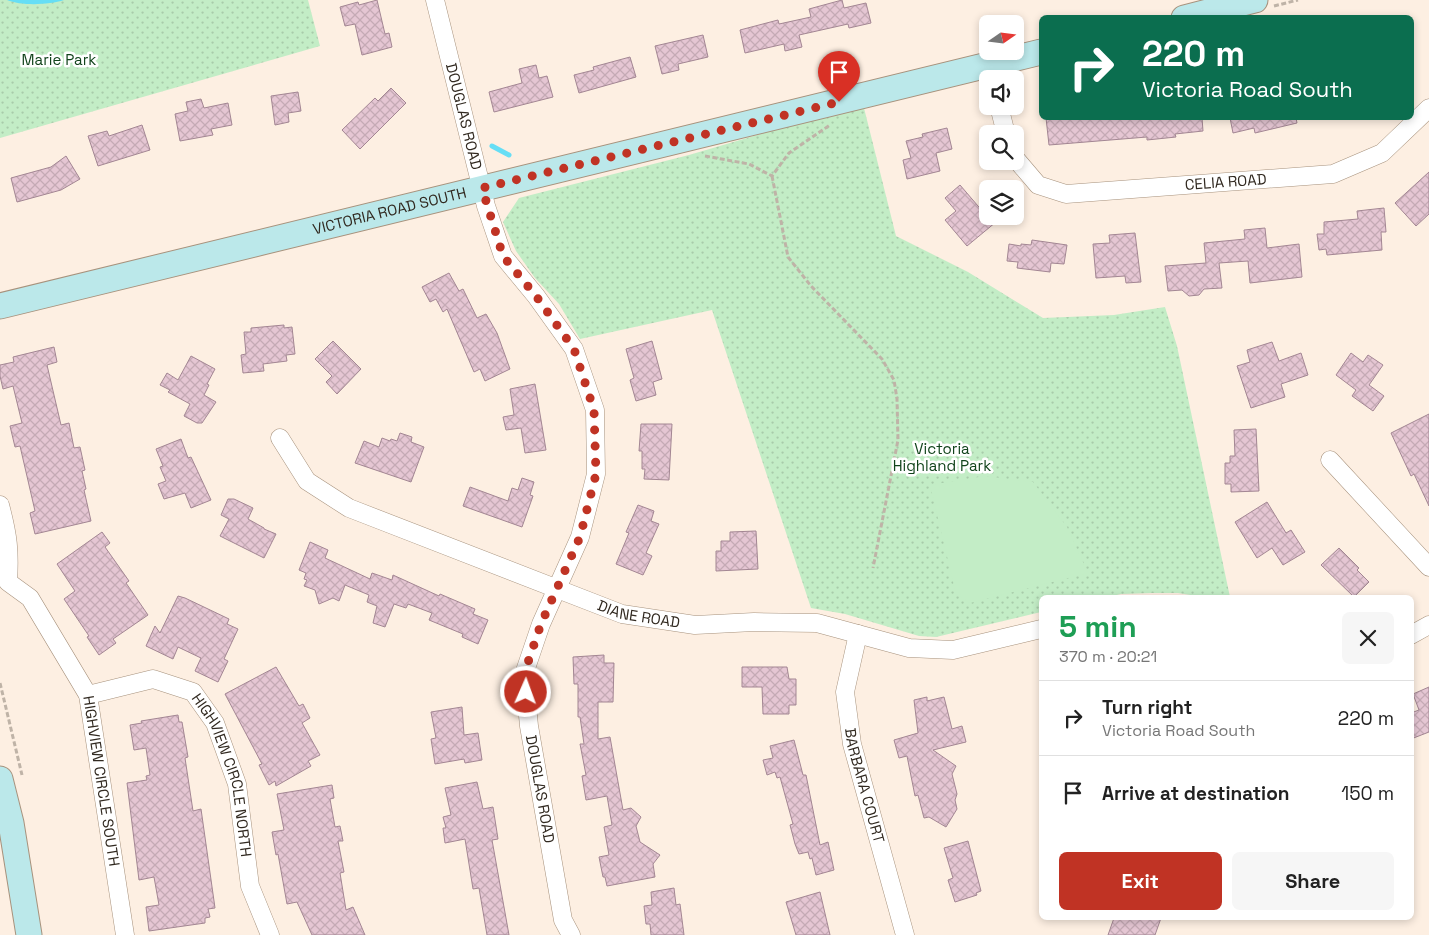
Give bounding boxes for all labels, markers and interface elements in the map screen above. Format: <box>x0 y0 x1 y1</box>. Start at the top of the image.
north arrow <box>979 15 1024 60</box>
map controls <box>979 15 1024 225</box>
text: 220 m <box>1142 32 1245 76</box>
icon: right <box>1059 35 1124 100</box>
park label: Marie Park <box>22 50 96 69</box>
pin <box>818 51 860 102</box>
icon: arrive <box>825 58 853 86</box>
street label: DOUGLAS ROAD <box>442 61 487 172</box>
button: sound <box>979 70 1024 115</box>
text: Victoria Road South <box>1142 75 1353 103</box>
button: search <box>979 125 1024 170</box>
street label: CELIA ROAD <box>1184 169 1267 194</box>
button: layers <box>979 180 1024 225</box>
street label: VICTORIA ROAD SOUTH <box>311 183 468 238</box>
park label: Victoria Highland Park <box>893 439 991 475</box>
street label: DIANE ROAD <box>595 595 681 632</box>
text: 5 min <box>1059 607 1137 646</box>
button: close <box>1342 612 1394 664</box>
text: 370 m · 20:21 <box>1059 646 1157 667</box>
position arrow <box>499 665 551 717</box>
street label: HIGHVIEW CIRCLE NORTH <box>188 689 256 858</box>
street label: HIGHVIEW CIRCLE SOUTH <box>79 694 124 867</box>
text: Turn right <box>1102 695 1192 720</box>
icon: right <box>1059 704 1087 732</box>
text: 220 m <box>1338 706 1394 731</box>
text: Victoria Road South <box>1102 720 1255 741</box>
street label: BARBARA COURT <box>841 727 889 845</box>
street label: DOUGLAS ROAD <box>522 733 559 844</box>
icon: arrive <box>1059 779 1087 807</box>
text: Arrive at destination <box>1102 781 1290 806</box>
text: 150 m <box>1341 781 1394 806</box>
button: Exit <box>1059 852 1222 910</box>
button: Share <box>1232 852 1394 910</box>

